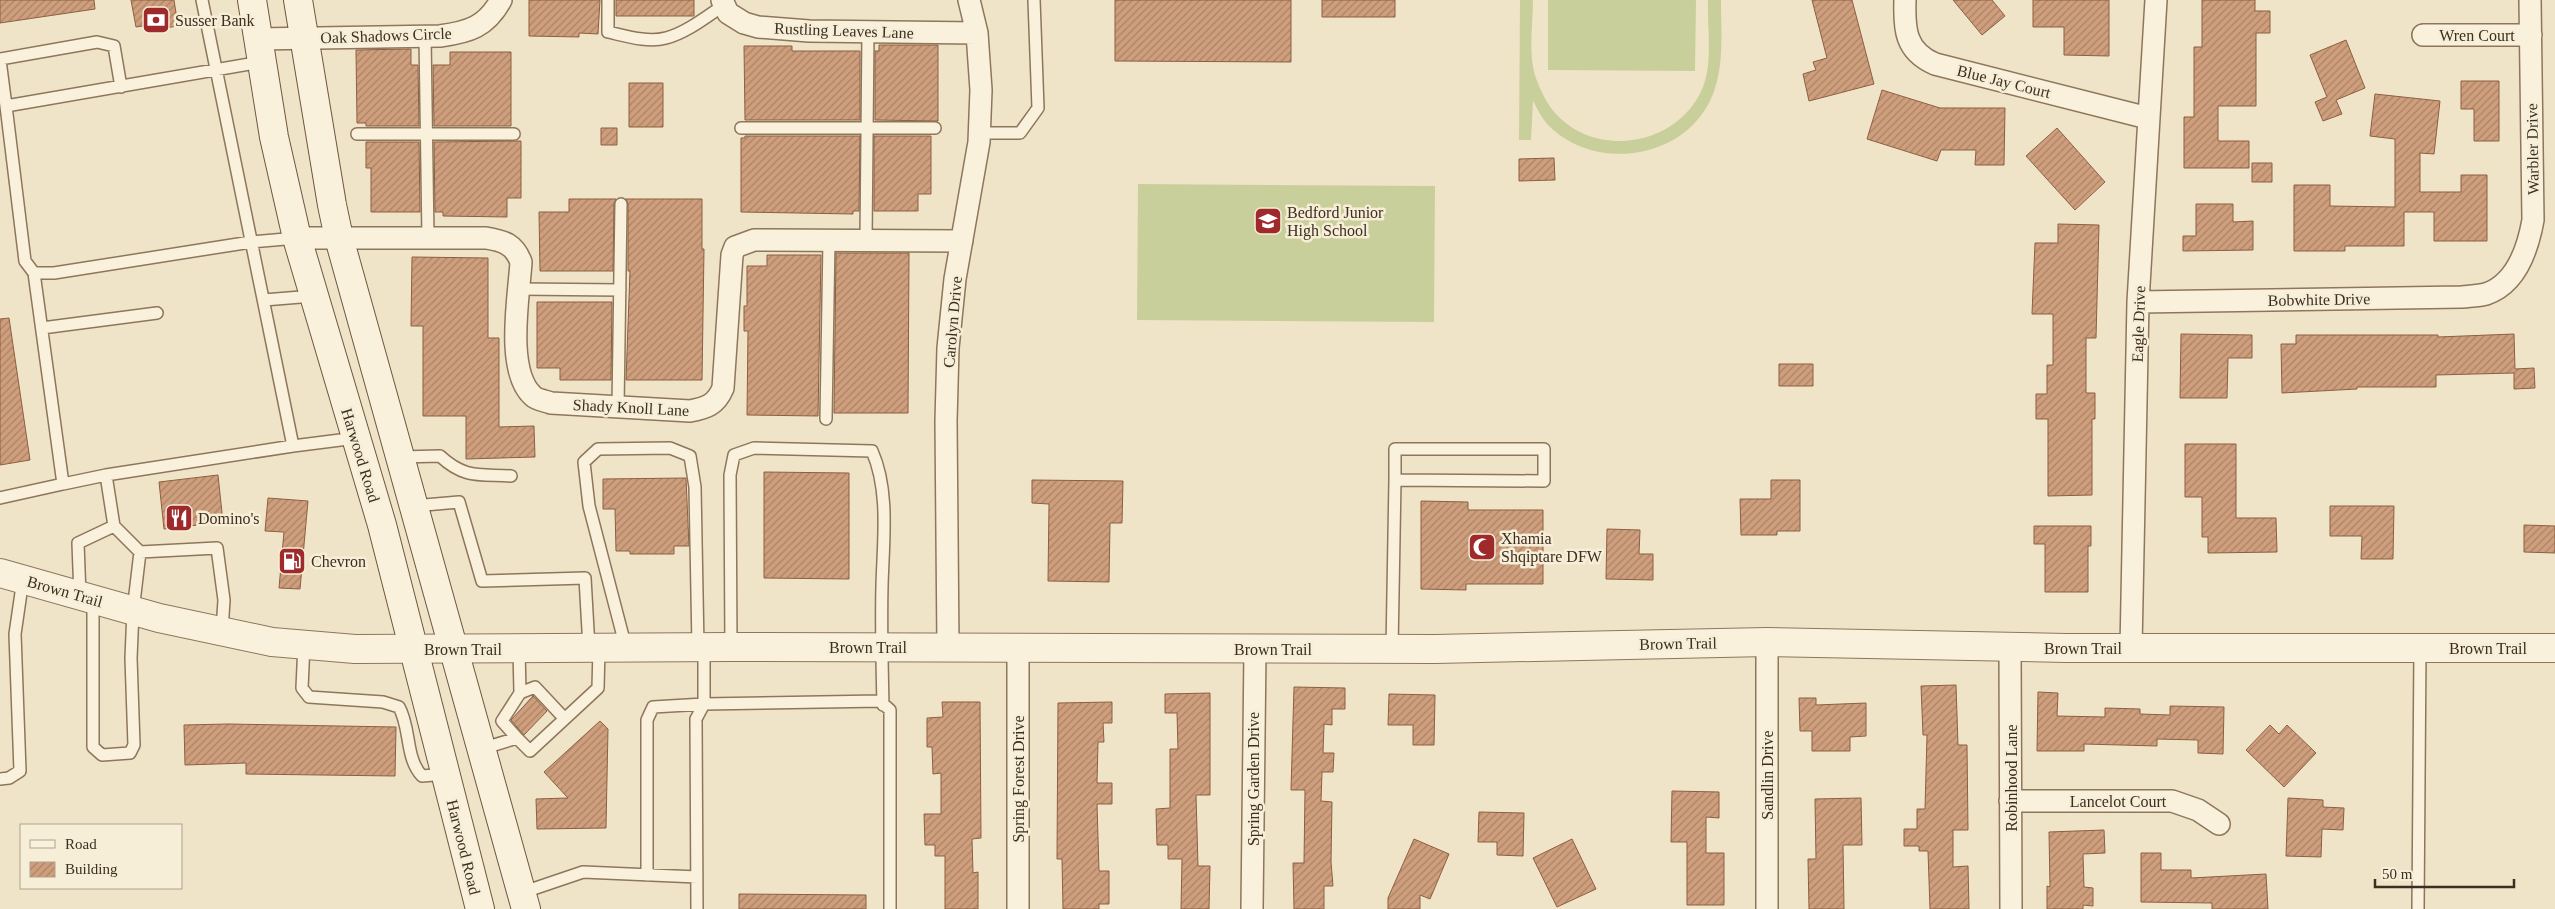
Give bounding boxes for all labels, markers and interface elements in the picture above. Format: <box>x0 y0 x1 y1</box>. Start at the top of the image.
bank icon: Susser Bank <box>141 5 171 35</box>
place label: Susser Bank <box>175 12 255 29</box>
street label: Rustling Leaves Lane <box>774 20 914 42</box>
street label: Oak Shadows Circle <box>320 25 452 46</box>
street label: Wren Court <box>2439 27 2515 44</box>
street label: Blue Jay Court <box>1955 62 2053 102</box>
street label: Warbler Drive <box>2523 103 2542 195</box>
place label: Bedford Junior High School <box>1287 204 1384 240</box>
school or university icon: Bedford Junior High School <box>1253 206 1283 236</box>
street label: Carolyn Drive <box>940 275 966 369</box>
street label: Eagle Drive <box>2129 285 2149 363</box>
street label: Bobwhite Drive <box>2268 290 2370 309</box>
street label: Shady Knoll Lane <box>572 396 690 420</box>
street label: Harwood Road <box>338 406 383 504</box>
restaurant icon: Domino's <box>164 503 194 533</box>
place label: Domino's <box>198 510 260 527</box>
place label: Xhamia Shqiptare DFW <box>1501 530 1603 566</box>
mosque icon: Xhamia Shqiptare DFW <box>1467 532 1497 562</box>
fuel station icon: Chevron <box>277 546 307 576</box>
place label: Chevron <box>311 553 366 570</box>
street label: Brown Trail <box>25 573 105 611</box>
street label: Brown Trail <box>1639 634 1718 653</box>
street label: Brown Trail <box>829 639 907 656</box>
street label: Brown Trail <box>2044 640 2122 657</box>
street label: Brown Trail <box>2449 640 2527 657</box>
street label: Brown Trail <box>424 641 502 658</box>
street label: Brown Trail <box>1234 641 1312 658</box>
street label: Spring Garden Drive <box>1245 712 1263 846</box>
street label: Spring Forest Drive <box>1010 715 1028 843</box>
street label: Robinhood Lane <box>2003 724 2020 832</box>
street label: Sandlin Drive <box>1759 730 1776 820</box>
street label: Lancelot Court <box>2070 793 2167 810</box>
street label: Harwood Road <box>443 798 484 896</box>
legend <box>20 824 182 889</box>
text: Road <box>65 836 97 852</box>
scale bar <box>2375 856 2514 888</box>
text: Building <box>65 861 118 877</box>
text: 50 m <box>2382 866 2413 882</box>

